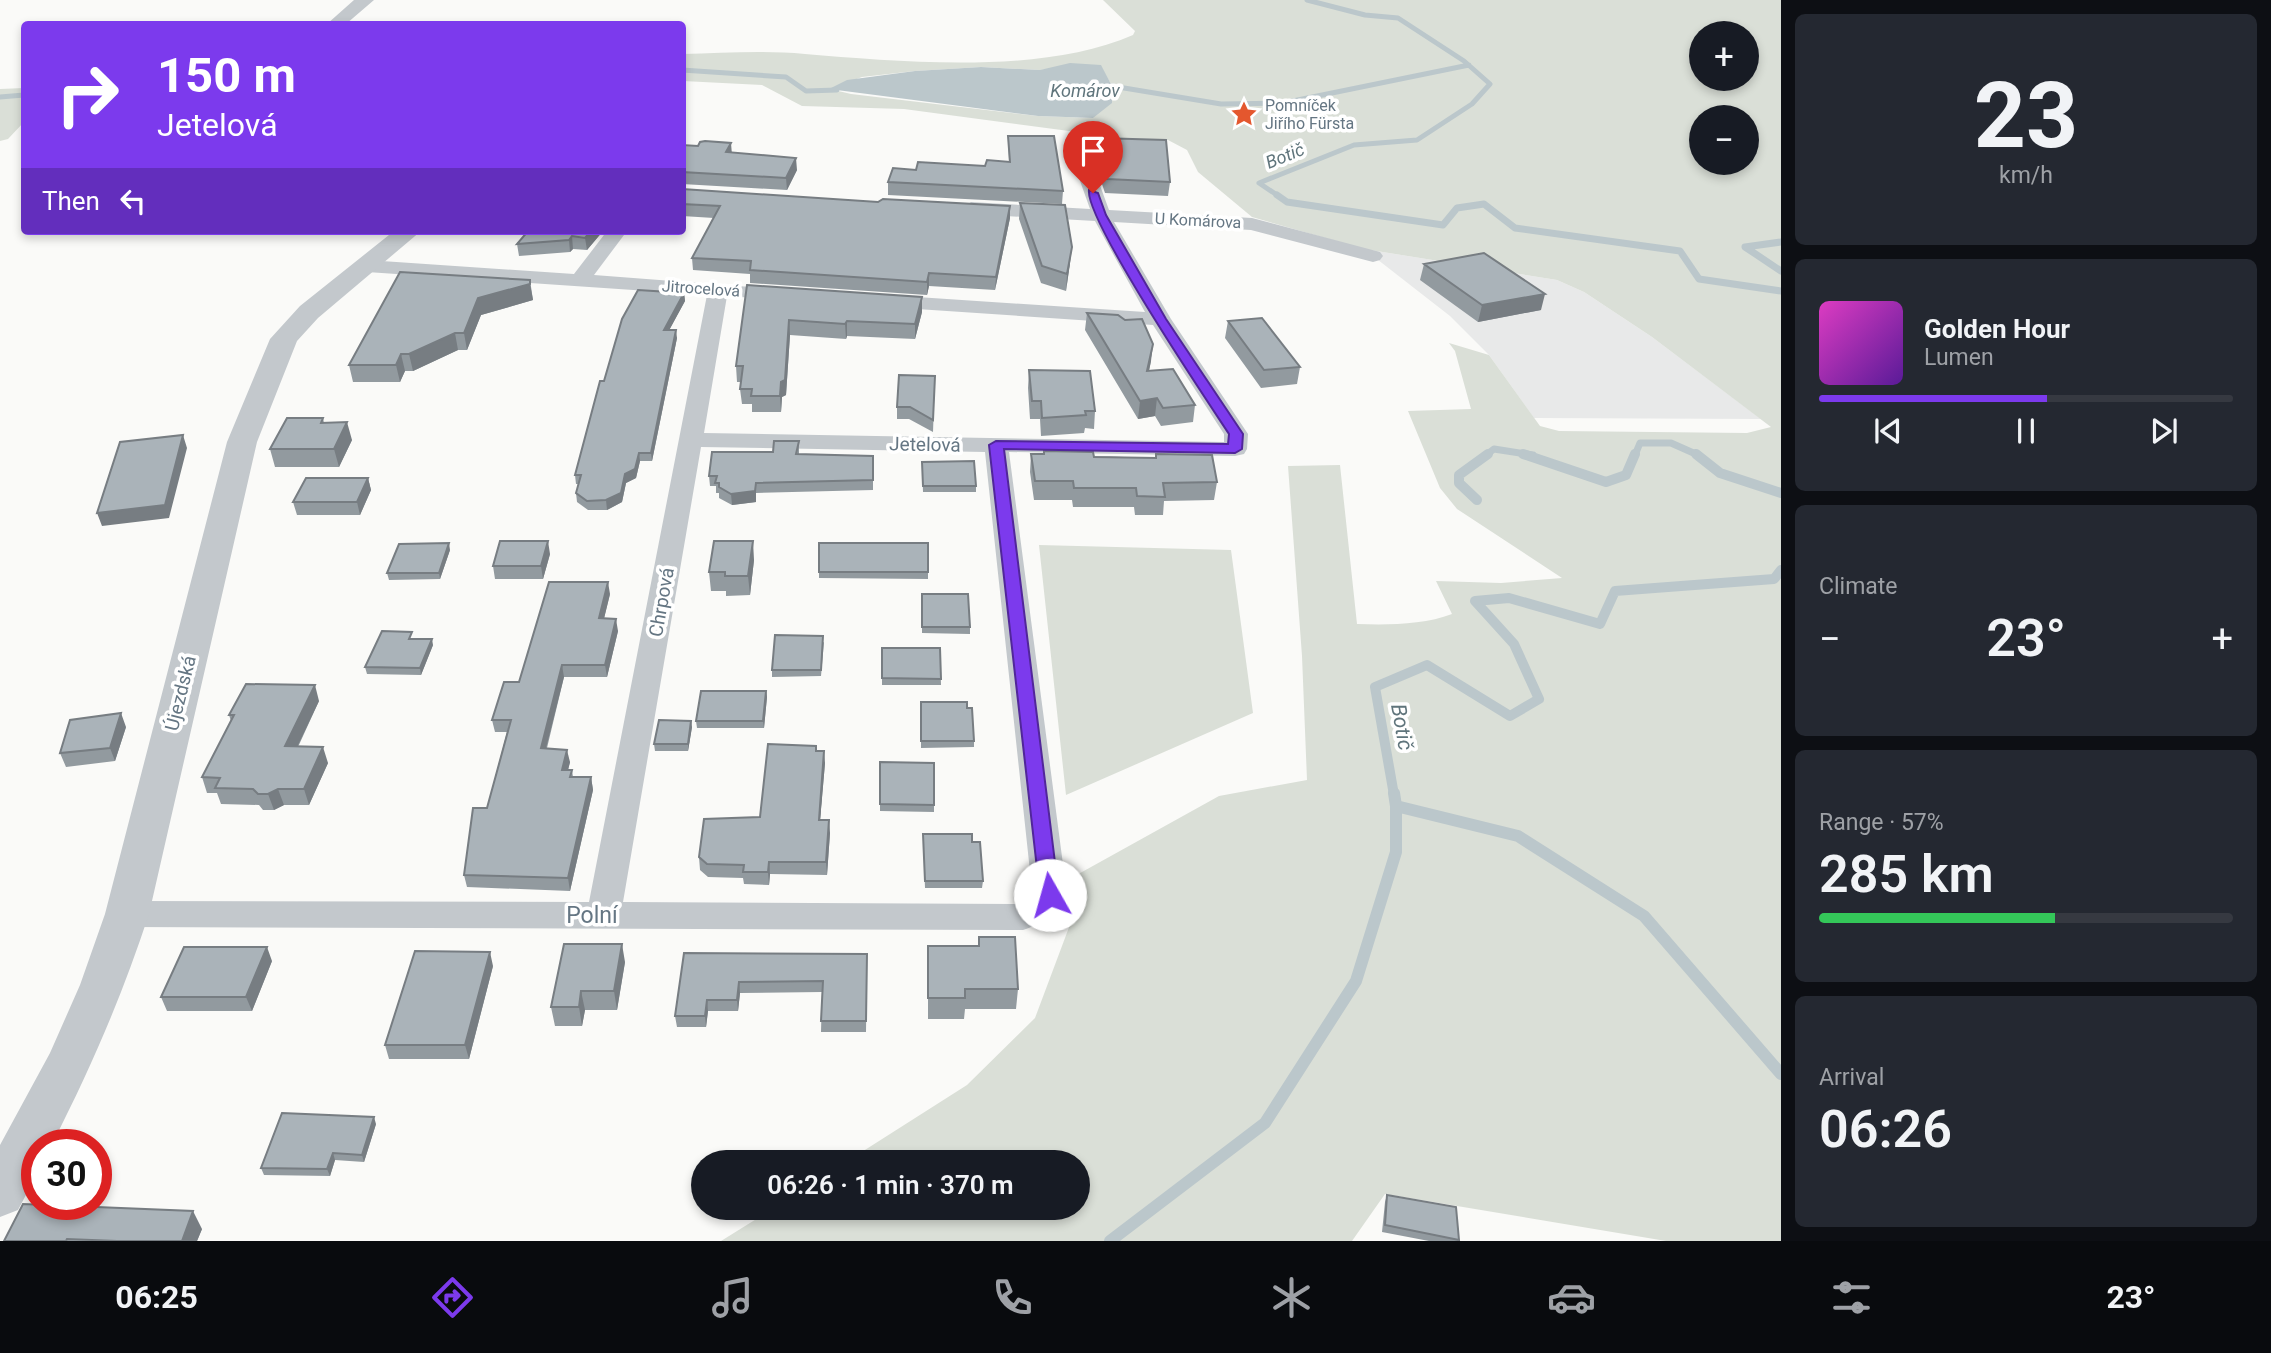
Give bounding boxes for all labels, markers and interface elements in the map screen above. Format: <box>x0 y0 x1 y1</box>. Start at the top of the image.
map controls <box>1689 21 1759 175</box>
button: + <box>1689 21 1759 91</box>
text: 150 m <box>157 47 296 104</box>
icon: right <box>42 49 133 140</box>
text: 23 <box>1974 63 2078 169</box>
water label: Komárov <box>1050 80 1120 101</box>
place label: Pomníček Jiřího Fürsta <box>1265 96 1354 133</box>
place icon: Pomníček Jiřího Fürsta <box>1229 99 1259 129</box>
button: − <box>1689 105 1759 175</box>
text: Jetelová <box>157 106 278 144</box>
pin <box>1063 121 1123 193</box>
icon: arrive <box>1074 132 1112 170</box>
water label: Botič <box>1262 138 1307 173</box>
text: km/h <box>1999 162 2053 189</box>
icon: left <box>114 182 152 220</box>
text: Then <box>42 186 100 216</box>
street label: U Komárova <box>1154 209 1242 232</box>
street label: Jitrocelová <box>661 276 741 301</box>
text: Golden Hour <box>1924 314 2070 344</box>
text: Lumen <box>1924 344 1994 371</box>
icon: previous <box>1869 412 1907 450</box>
icon: pause <box>2007 412 2045 450</box>
icon: next <box>2145 412 2183 450</box>
street label: Jetelová <box>889 432 961 457</box>
street label: Chrpová <box>644 566 679 639</box>
text: Climate <box>1819 573 1898 600</box>
text: 23° <box>1986 608 2066 669</box>
text: − <box>1819 617 1841 661</box>
text: + <box>2211 617 2233 661</box>
street label: Újezdská <box>160 653 201 733</box>
water label: Botič <box>1386 702 1418 752</box>
text: Range · 57% <box>1819 809 1944 836</box>
text: 285 km <box>1819 844 1994 905</box>
position arrow <box>1013 858 1087 932</box>
street label: Polní <box>566 902 619 929</box>
text: Arrival <box>1819 1064 1884 1091</box>
text: 06:26 <box>1819 1099 1952 1160</box>
speed limit sign: 30 <box>21 1129 112 1220</box>
text: 06:26 · 1 min · 370 m <box>767 1170 1014 1200</box>
icon: directions <box>428 1273 477 1322</box>
icon: music <box>708 1273 757 1322</box>
icon: phone <box>988 1273 1037 1322</box>
icon: climate <box>1267 1273 1316 1322</box>
icon: car <box>1547 1273 1596 1322</box>
icon: filters <box>1827 1273 1876 1322</box>
text: 06:25 <box>115 1278 198 1316</box>
text: 23° <box>2106 1278 2156 1316</box>

